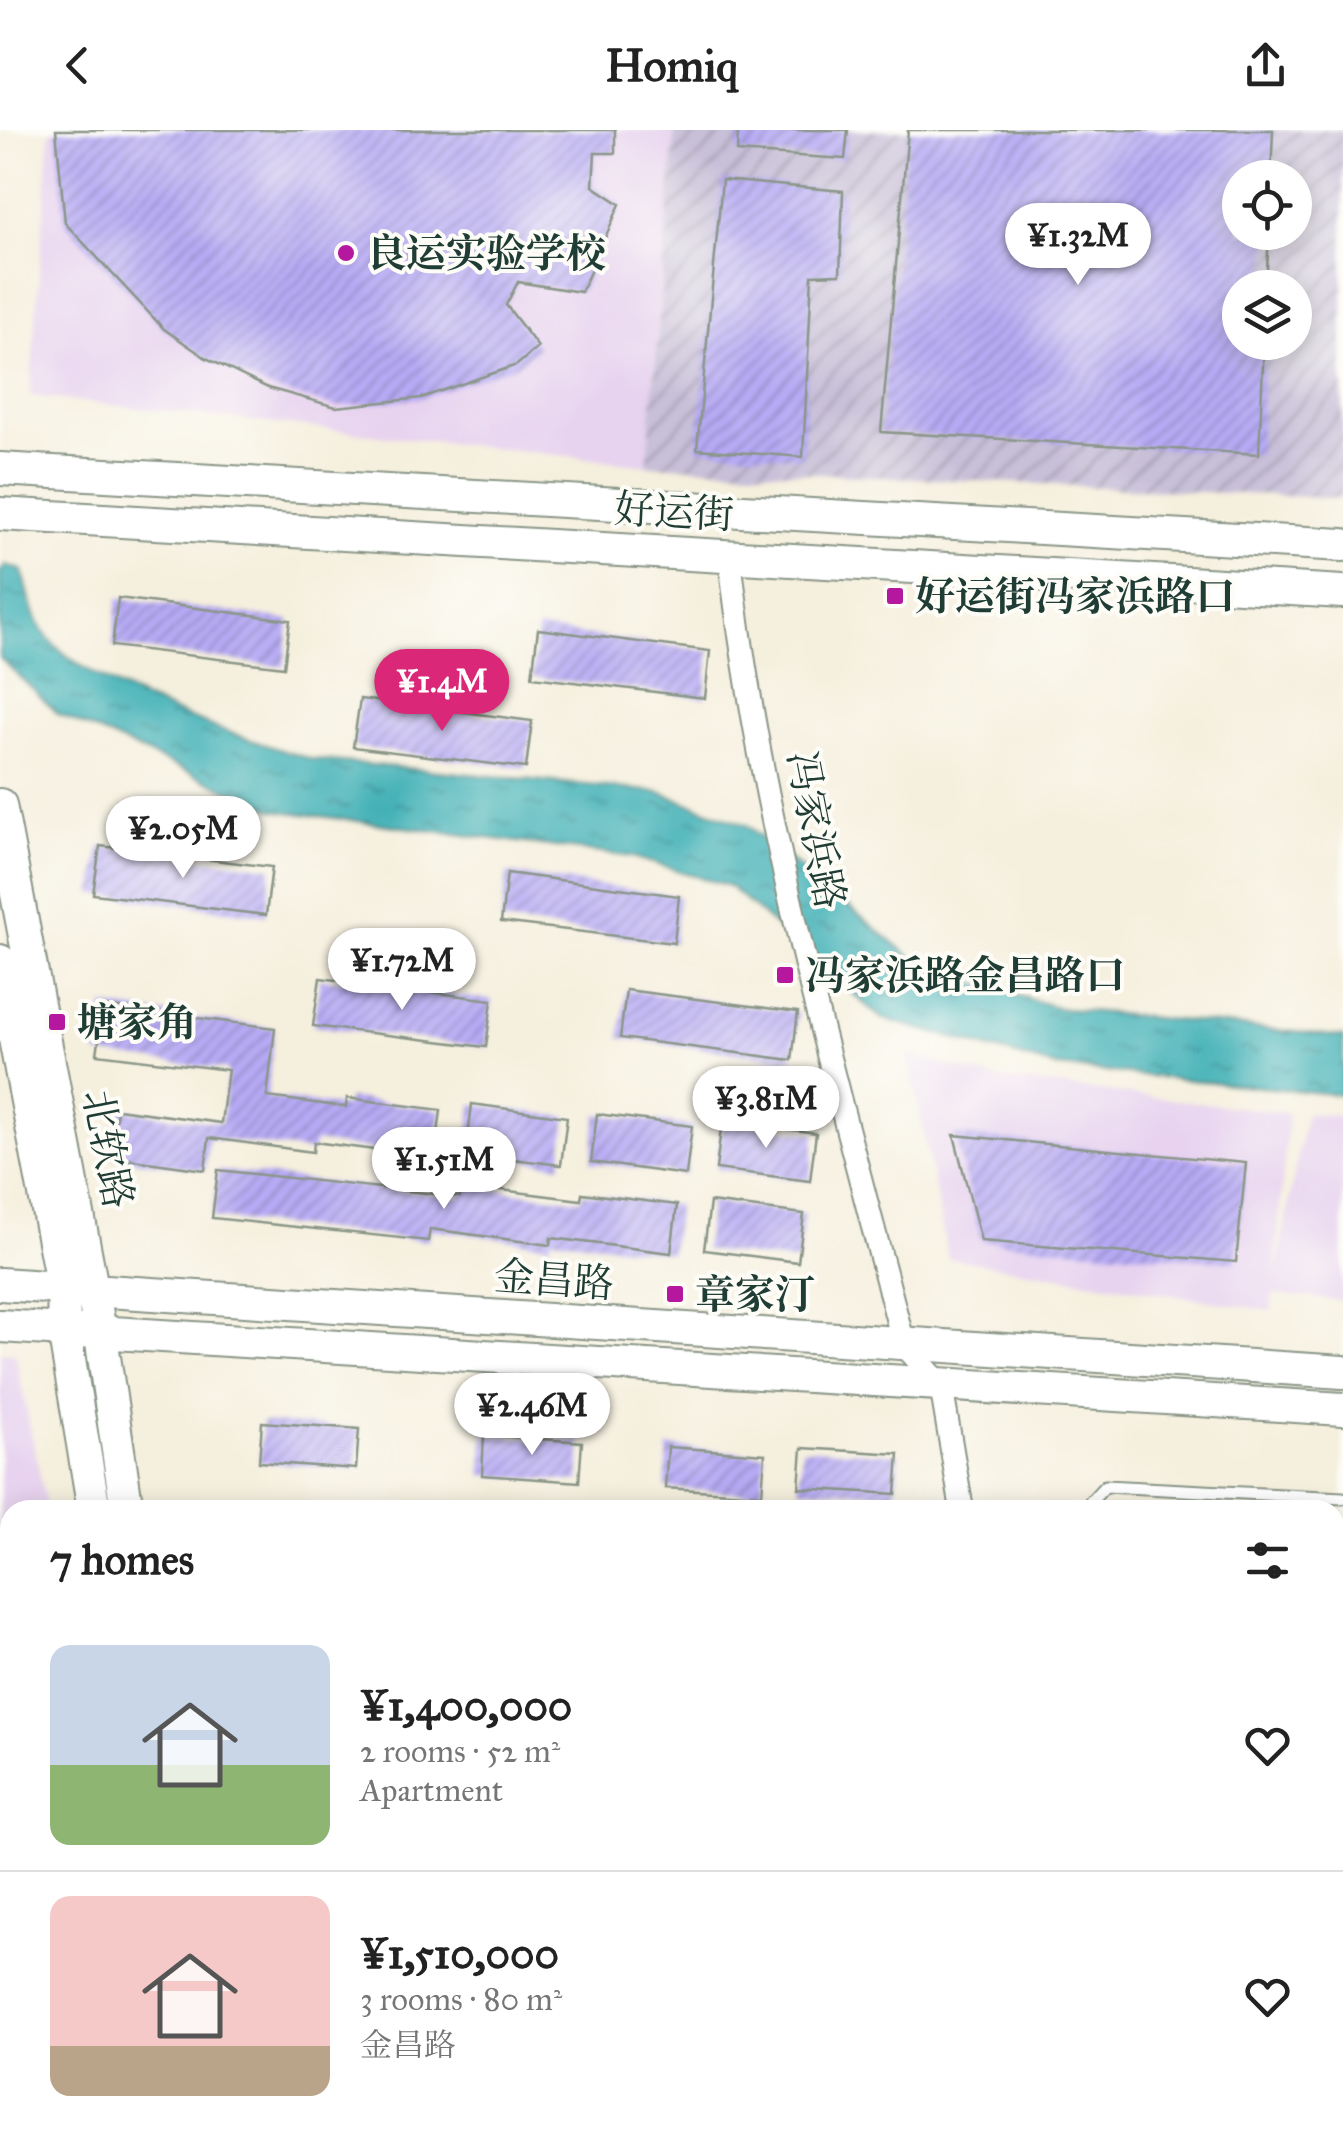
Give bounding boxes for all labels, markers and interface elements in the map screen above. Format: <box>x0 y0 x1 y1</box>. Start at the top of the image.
icon: back <box>50 38 105 93</box>
text: Homiq <box>605 38 738 93</box>
icon: share <box>1238 38 1293 93</box>
map controls <box>1222 160 1312 360</box>
button: locate <box>1222 160 1312 250</box>
pin: ¥1.32M <box>997 203 1159 288</box>
text: ¥1.32M <box>1027 216 1129 255</box>
place label: 良运实验学校 <box>366 229 606 278</box>
marker: 良运实验学校 <box>335 242 357 264</box>
button: layers <box>1222 270 1312 360</box>
street label: 好运街 <box>613 484 735 540</box>
place label: 好运街冯家浜路口 <box>915 572 1235 621</box>
marker: 好运街冯家浜路口 <box>884 585 906 607</box>
pin: ¥1.4M <box>372 649 512 734</box>
text: ¥1.4M <box>396 662 488 701</box>
street label: 冯家浜路 <box>777 747 855 913</box>
pin: ¥2.05M <box>102 796 264 881</box>
text: ¥2.05M <box>128 809 238 848</box>
pin: ¥1.72M <box>321 928 483 1013</box>
text: ¥1.72M <box>350 941 454 980</box>
place label: 冯家浜路金昌路口 <box>805 951 1125 1000</box>
marker: 冯家浜路金昌路口 <box>774 964 796 986</box>
place label: 塘家角 <box>77 998 197 1047</box>
marker: 塘家角 <box>46 1011 68 1033</box>
pin: ¥3.81M <box>685 1066 847 1151</box>
text: ¥3.81M <box>714 1079 818 1118</box>
street label: 北软路 <box>73 1085 143 1213</box>
pin: ¥1.51M <box>363 1127 525 1212</box>
text: ¥1.51M <box>394 1140 494 1179</box>
street label: 金昌路 <box>492 1251 616 1309</box>
place label: 章家汀 <box>695 1270 815 1319</box>
marker: 章家汀 <box>664 1283 686 1305</box>
pin: ¥2.46M <box>451 1373 613 1458</box>
text: ¥2.46M <box>476 1386 588 1425</box>
icon: filters <box>1240 1533 1295 1588</box>
text: 7 homes <box>50 1534 194 1586</box>
text: ¥1,400,000 <box>360 1680 572 1732</box>
icon: home <box>130 1685 250 1805</box>
icon: heart <box>1240 1718 1295 1773</box>
text: 2 rooms · 52 m² <box>360 1732 560 1771</box>
text: Apartment <box>360 1771 503 1810</box>
text: ¥1,510,000 <box>360 1928 559 1980</box>
icon: home <box>130 1936 250 2056</box>
icon: heart <box>1240 1969 1295 2024</box>
text: 3 rooms · 80 m² <box>360 1980 562 2019</box>
text: 金昌路 <box>360 2026 456 2065</box>

